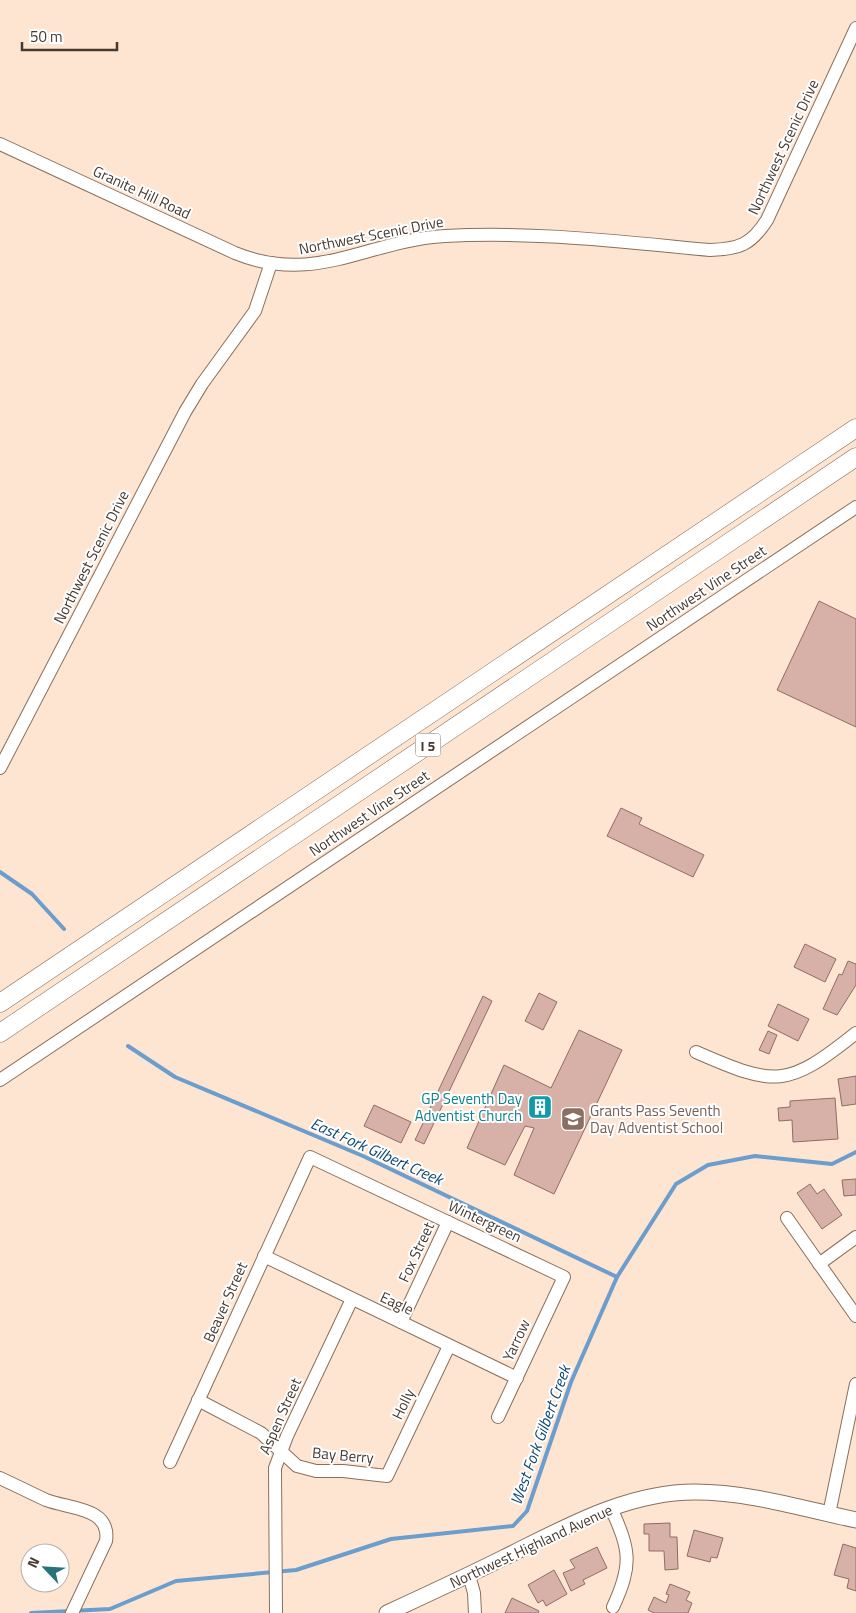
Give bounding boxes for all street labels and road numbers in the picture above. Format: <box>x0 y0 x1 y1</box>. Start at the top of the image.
street label: Northwest Scenic Drive <box>742 76 824 218</box>
street label: Granite Hill Road <box>89 159 195 225</box>
street label: Northwest Scenic Drive <box>297 210 445 260</box>
street label: Northwest Scenic Drive <box>47 486 135 628</box>
street label: Northwest Vine Street <box>641 539 771 637</box>
road number: I 5 <box>416 734 440 756</box>
street label: Northwest Vine Street <box>304 764 434 862</box>
street label: Wintergreen <box>445 1194 525 1248</box>
street label: Fox Street <box>392 1217 440 1286</box>
street label: Beaver Street <box>197 1257 253 1346</box>
street label: Eagle <box>376 1285 418 1321</box>
street label: Yarrow <box>496 1315 536 1365</box>
street label: Aspen Street <box>253 1373 307 1458</box>
street label: Holly <box>386 1385 420 1423</box>
street label: Bay Berry <box>311 1441 375 1469</box>
street label: Northwest Highland Avenue <box>446 1498 616 1594</box>

